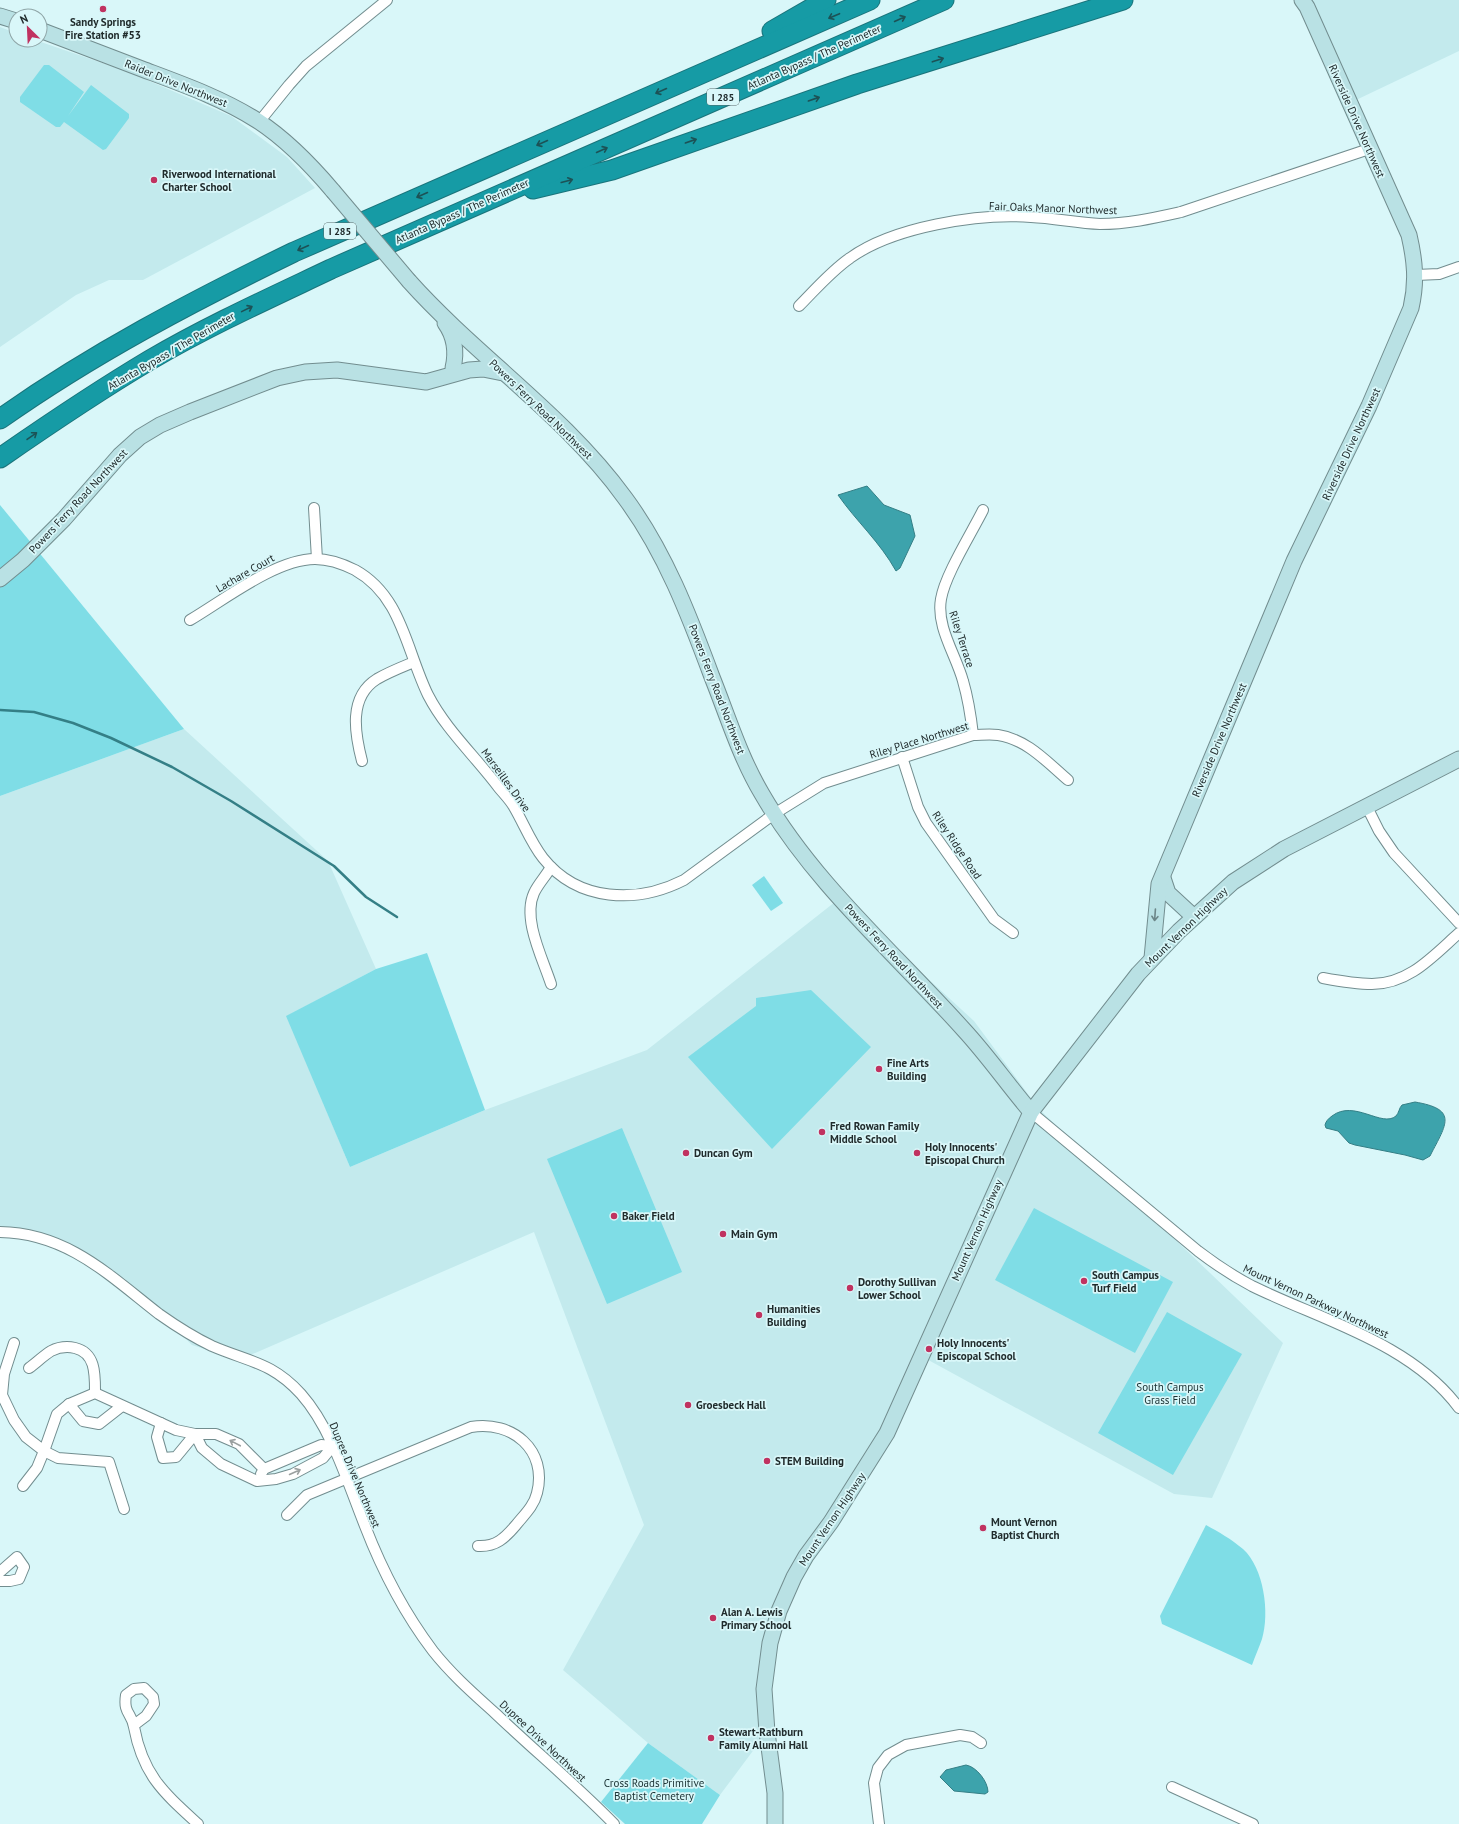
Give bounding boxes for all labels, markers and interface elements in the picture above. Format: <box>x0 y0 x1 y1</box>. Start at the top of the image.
marker: Sandy Springs Fire Station #53 <box>98 4 108 14</box>
north arrow <box>8 8 48 48</box>
text: N <box>18 11 30 27</box>
one-way arrow <box>828 12 840 20</box>
place label: Sandy Springs Fire Station #53 <box>65 15 141 42</box>
one-way arrow <box>894 15 906 22</box>
street label: Atlanta Bypass / The Perimeter <box>745 21 883 93</box>
street label: Raider Drive Northwest <box>123 56 230 110</box>
one-way arrow <box>931 56 944 63</box>
street label: Riverside Drive Northwest <box>1326 62 1388 180</box>
one-way arrow <box>655 88 667 95</box>
road number: I 285 <box>707 89 739 105</box>
one-way arrow <box>807 95 820 102</box>
one-way arrow <box>684 137 696 145</box>
one-way arrow <box>536 140 548 147</box>
one-way arrow <box>595 146 607 153</box>
place label: Riverwood International Charter School <box>162 167 277 194</box>
marker: Riverwood International Charter School <box>149 175 159 185</box>
street label: Atlanta Bypass / The Perimeter <box>393 175 531 247</box>
one-way arrow <box>561 177 574 185</box>
one-way arrow <box>417 192 429 199</box>
street label: Fair Oaks Manor Northwest <box>989 199 1118 217</box>
road number: I 285 <box>324 223 356 239</box>
one-way arrow <box>298 244 310 252</box>
one-way arrow <box>240 305 252 312</box>
street label: Atlanta Bypass / The Perimeter <box>105 309 237 393</box>
street label: Powers Ferry Road Northwest <box>486 356 596 462</box>
street label: Riverside Drive Northwest <box>1319 385 1383 503</box>
one-way arrow <box>26 432 37 440</box>
street label: Powers Ferry Road Northwest <box>26 446 130 556</box>
street label: Lachare Court <box>213 551 277 595</box>
street label: Riley Terrace <box>946 609 978 670</box>
street label: Powers Ferry Road Northwest <box>686 622 748 756</box>
street label: Riverside Drive Northwest <box>1189 681 1250 799</box>
street label: Riley Place Northwest <box>868 718 970 762</box>
street label: Marseilles Drive <box>478 745 534 815</box>
street label: Riley Ridge Road <box>929 808 985 882</box>
street label: Mount Vernon Highway <box>1142 883 1231 970</box>
street label: Powers Ferry Road Northwest <box>842 901 946 1011</box>
one-way arrow <box>1152 908 1159 921</box>
place label: Fine Arts Building <box>887 1056 929 1083</box>
marker: Fine Arts Building <box>874 1064 884 1074</box>
place label: Fred Rowan Family Middle School <box>830 1119 920 1146</box>
marker: Fred Rowan Family Middle School <box>817 1127 827 1137</box>
place label: Holy Innocents' Episcopal Church <box>925 1140 1005 1167</box>
place label: Duncan Gym <box>694 1146 753 1160</box>
marker: Duncan Gym <box>681 1148 691 1158</box>
marker: Holy Innocents' Episcopal Church <box>912 1148 922 1158</box>
street label: Mount Vernon Highway <box>948 1176 1006 1283</box>
place label: Baker Field <box>622 1209 675 1223</box>
marker: Baker Field <box>609 1211 619 1221</box>
place label: Main Gym <box>731 1227 778 1241</box>
marker: Main Gym <box>718 1229 728 1239</box>
street label: Mount Vernon Parkway Northwest <box>1241 1261 1391 1341</box>
place label: South Campus Turf Field <box>1092 1268 1159 1295</box>
place label: Dorothy Sullivan Lower School <box>858 1275 936 1302</box>
marker: South Campus Turf Field <box>1079 1276 1089 1286</box>
marker: Dorothy Sullivan Lower School <box>845 1283 855 1293</box>
place label: Humanities Building <box>767 1302 821 1329</box>
marker: Humanities Building <box>754 1310 764 1320</box>
place label: Holy Innocents' Episcopal School <box>937 1336 1017 1363</box>
marker: Holy Innocents' Episcopal School <box>924 1344 934 1354</box>
park label: South Campus Grass Field <box>1136 1380 1204 1407</box>
place label: Groesbeck Hall <box>696 1398 767 1412</box>
marker: Groesbeck Hall <box>683 1400 693 1410</box>
street label: Dupree Drive Northwest <box>326 1420 384 1530</box>
one-way arrow <box>229 1439 241 1446</box>
place label: STEM Building <box>775 1454 844 1468</box>
marker: STEM Building <box>762 1456 772 1466</box>
one-way arrow <box>289 1468 301 1475</box>
street label: Mount Vernon Highway <box>796 1469 869 1568</box>
place label: Mount Vernon Baptist Church <box>991 1515 1060 1542</box>
marker: Mount Vernon Baptist Church <box>978 1523 988 1533</box>
place label: Alan A. Lewis Primary School <box>721 1605 792 1632</box>
marker: Alan A. Lewis Primary School <box>708 1613 718 1623</box>
street label: Dupree Drive Northwest <box>497 1697 589 1785</box>
place label: Stewart-Rathburn Family Alumni Hall <box>719 1725 809 1752</box>
marker: Stewart-Rathburn Family Alumni Hall <box>706 1733 716 1743</box>
park label: Cross Roads Primitive Baptist Cemetery <box>604 1776 705 1803</box>

